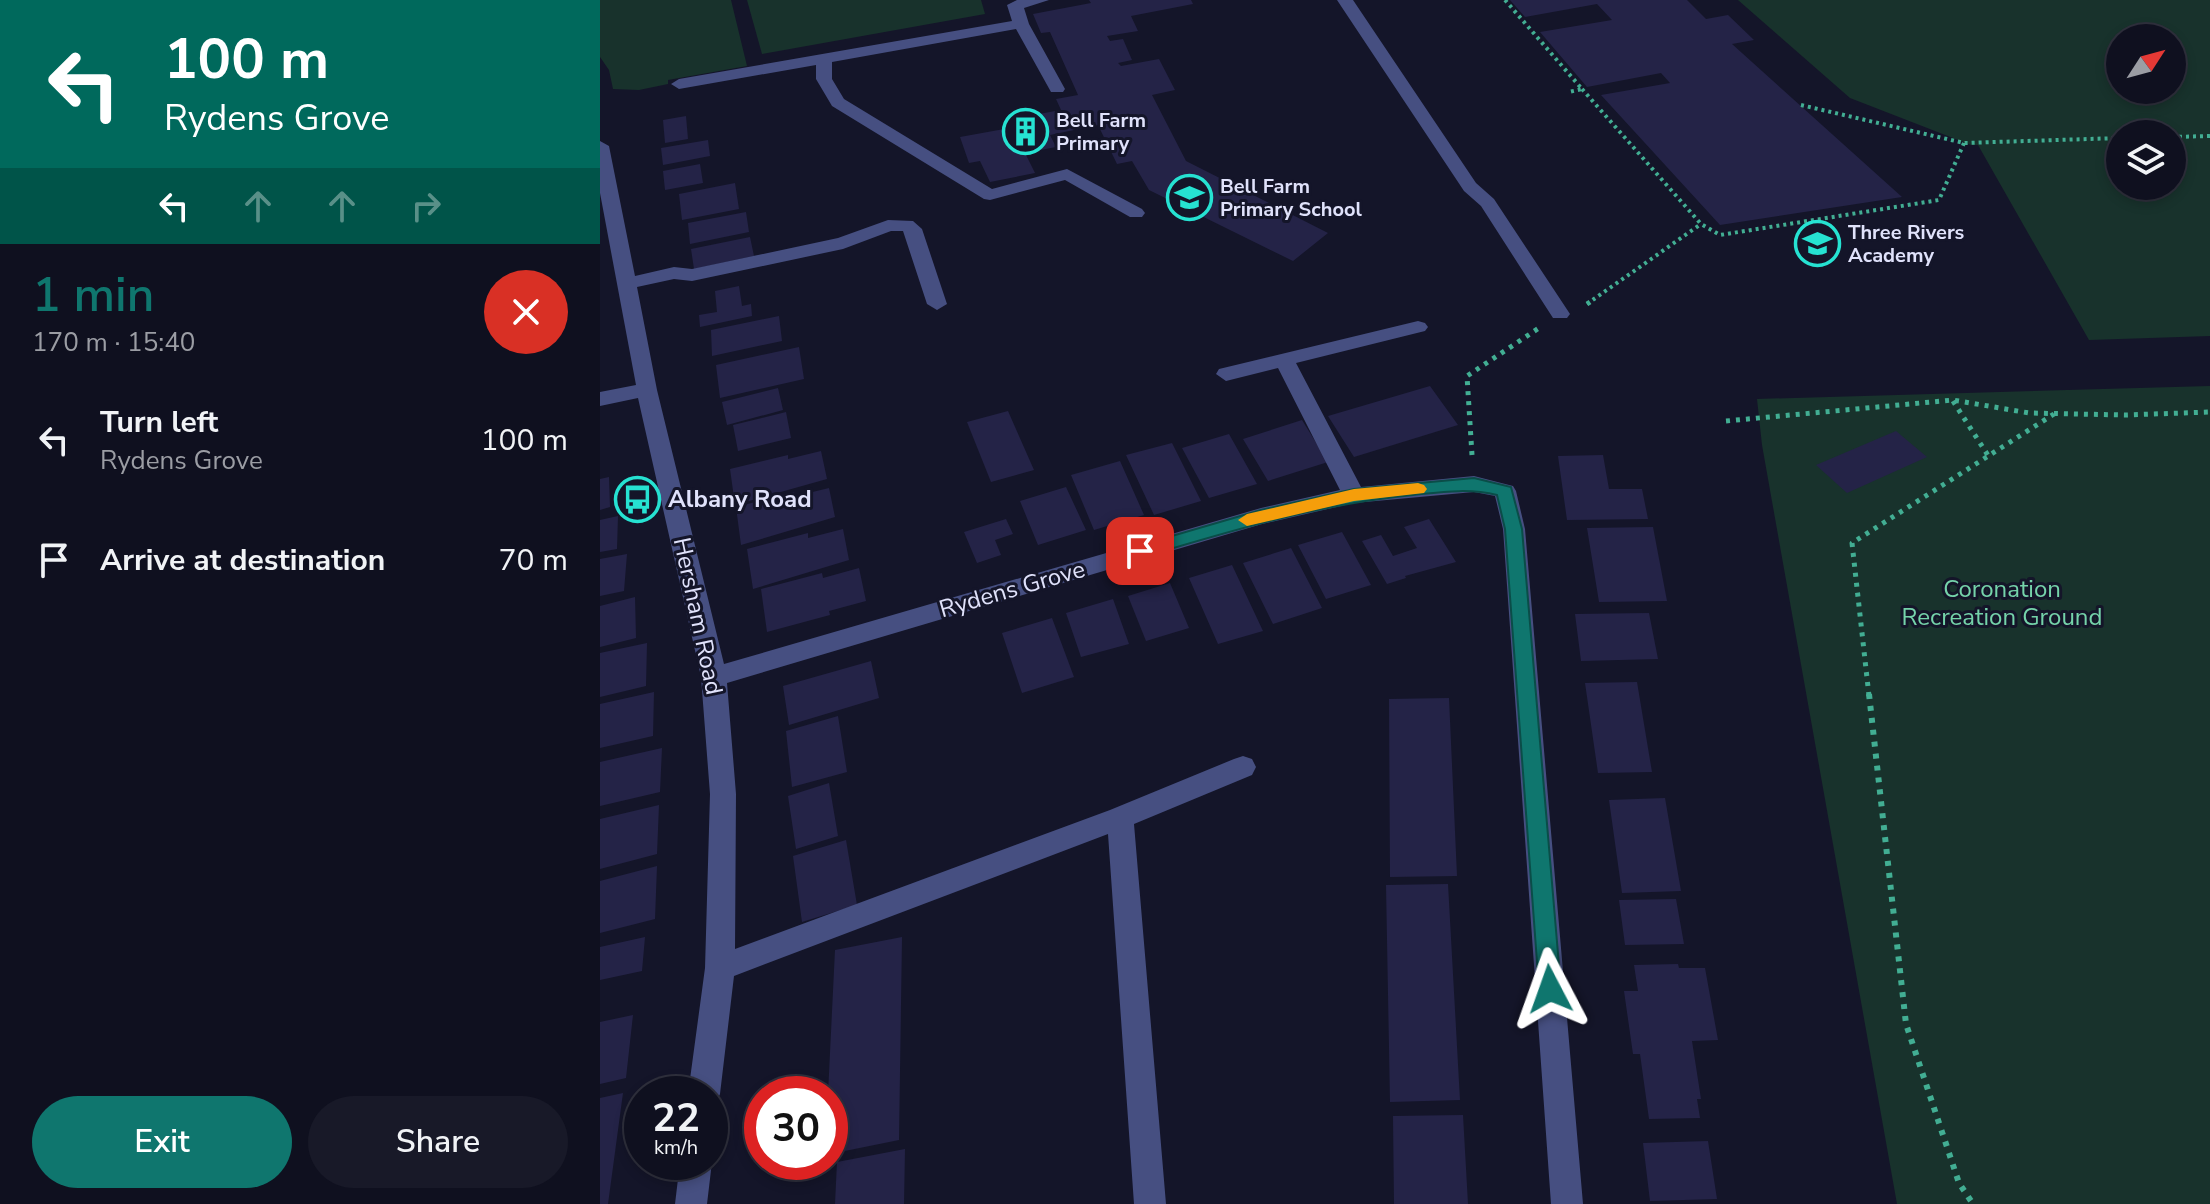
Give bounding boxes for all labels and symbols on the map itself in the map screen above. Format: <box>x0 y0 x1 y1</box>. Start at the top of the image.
north arrow <box>2106 24 2186 104</box>
place label: Bell Farm Primary <box>1056 107 1146 157</box>
building icon: Bell Farm Primary <box>1001 108 1049 156</box>
school or university icon: Bell Farm Primary School <box>1165 173 1213 221</box>
place label: Bell Farm Primary School <box>1220 173 1362 223</box>
place label: Three Rivers Academy <box>1848 219 1965 269</box>
school or university icon: Three Rivers Academy <box>1793 220 1841 268</box>
bus stop icon: Albany Road <box>613 475 661 523</box>
place label: Albany Road <box>668 483 812 515</box>
pin <box>1106 517 1174 585</box>
street label: Hersham Road <box>666 534 730 698</box>
street label: Rydens Grove <box>935 553 1089 625</box>
park label: Coronation Recreation Ground <box>1902 573 2103 633</box>
position arrow <box>1508 947 1592 1031</box>
speed limit sign: 30 <box>744 1076 848 1180</box>

